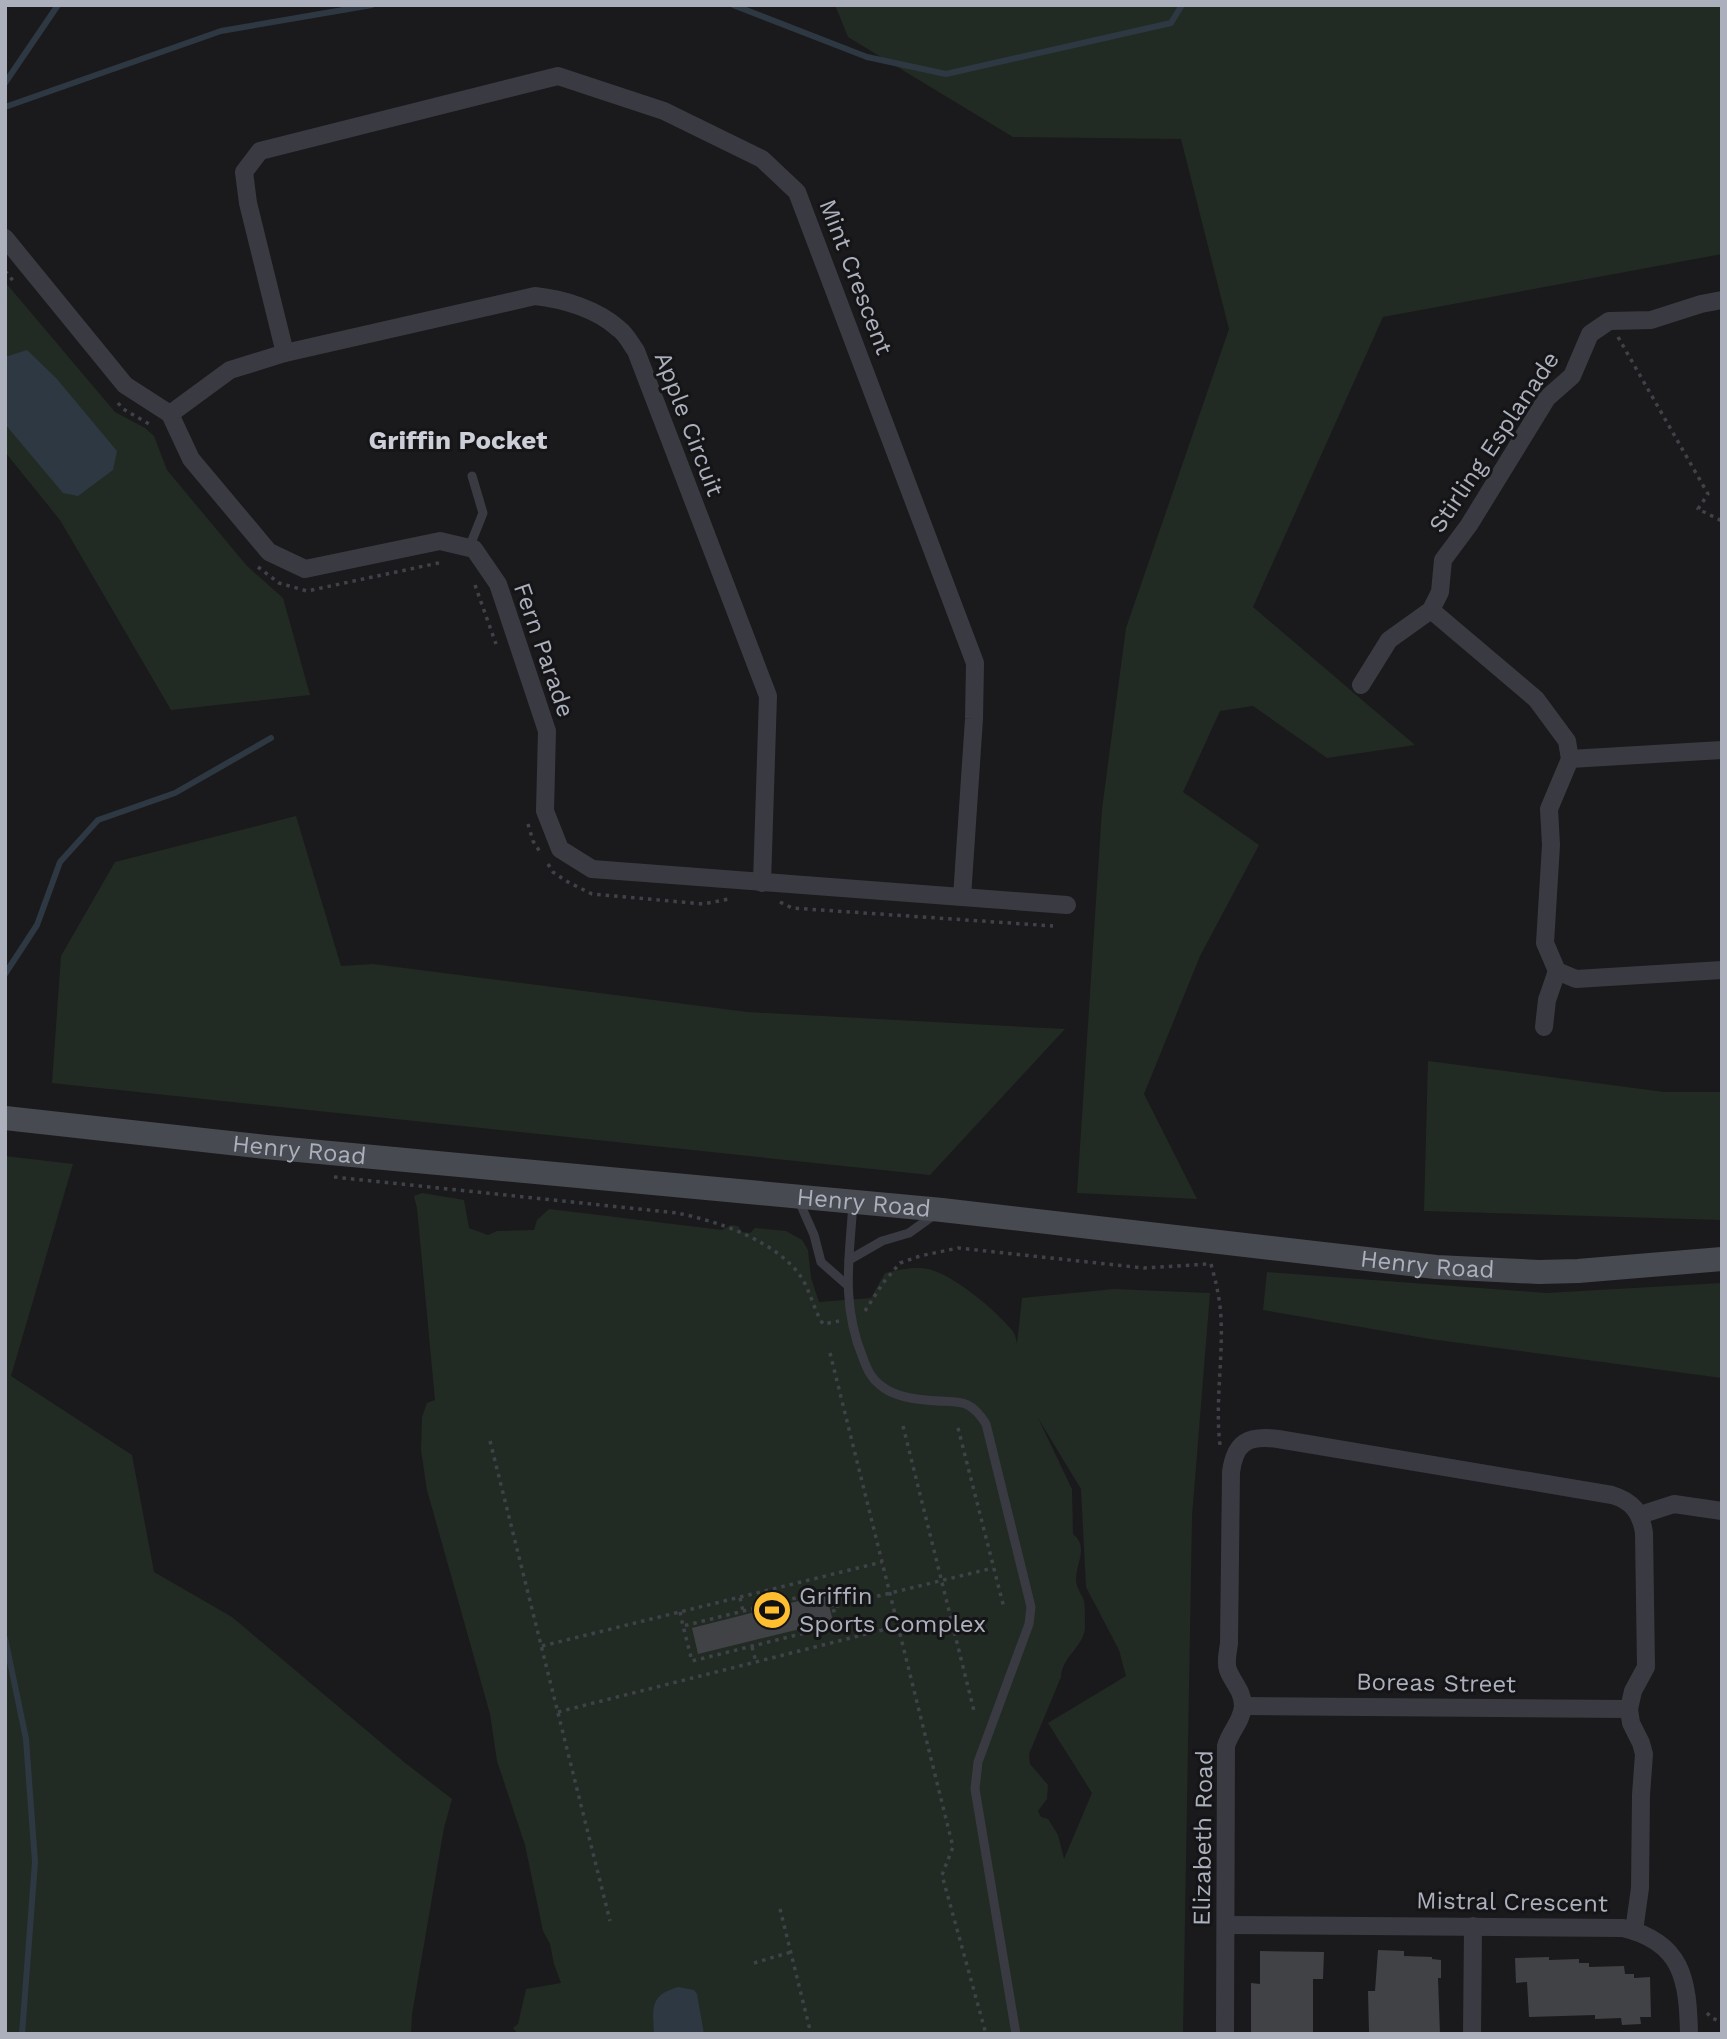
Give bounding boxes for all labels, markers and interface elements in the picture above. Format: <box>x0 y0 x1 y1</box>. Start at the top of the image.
street label: Mint Crescent <box>814 195 898 359</box>
street label: Stirling Esplanade <box>1423 346 1565 538</box>
street label: Apple Circuit <box>649 348 729 500</box>
district label: Griffin Pocket <box>369 425 548 455</box>
street label: Fern Parade <box>508 579 580 721</box>
street label: Henry Road <box>231 1129 368 1170</box>
street label: Henry Road <box>796 1183 932 1223</box>
street label: Henry Road <box>1359 1244 1495 1284</box>
place label: Griffin Sports Complex <box>799 1582 986 1638</box>
sports icon: Griffin Sports Complex <box>751 1589 793 1631</box>
street label: Boreas Street <box>1356 1668 1516 1698</box>
street label: Elizabeth Road <box>1187 1750 1219 1926</box>
street label: Mistral Crescent <box>1416 1886 1608 1918</box>

